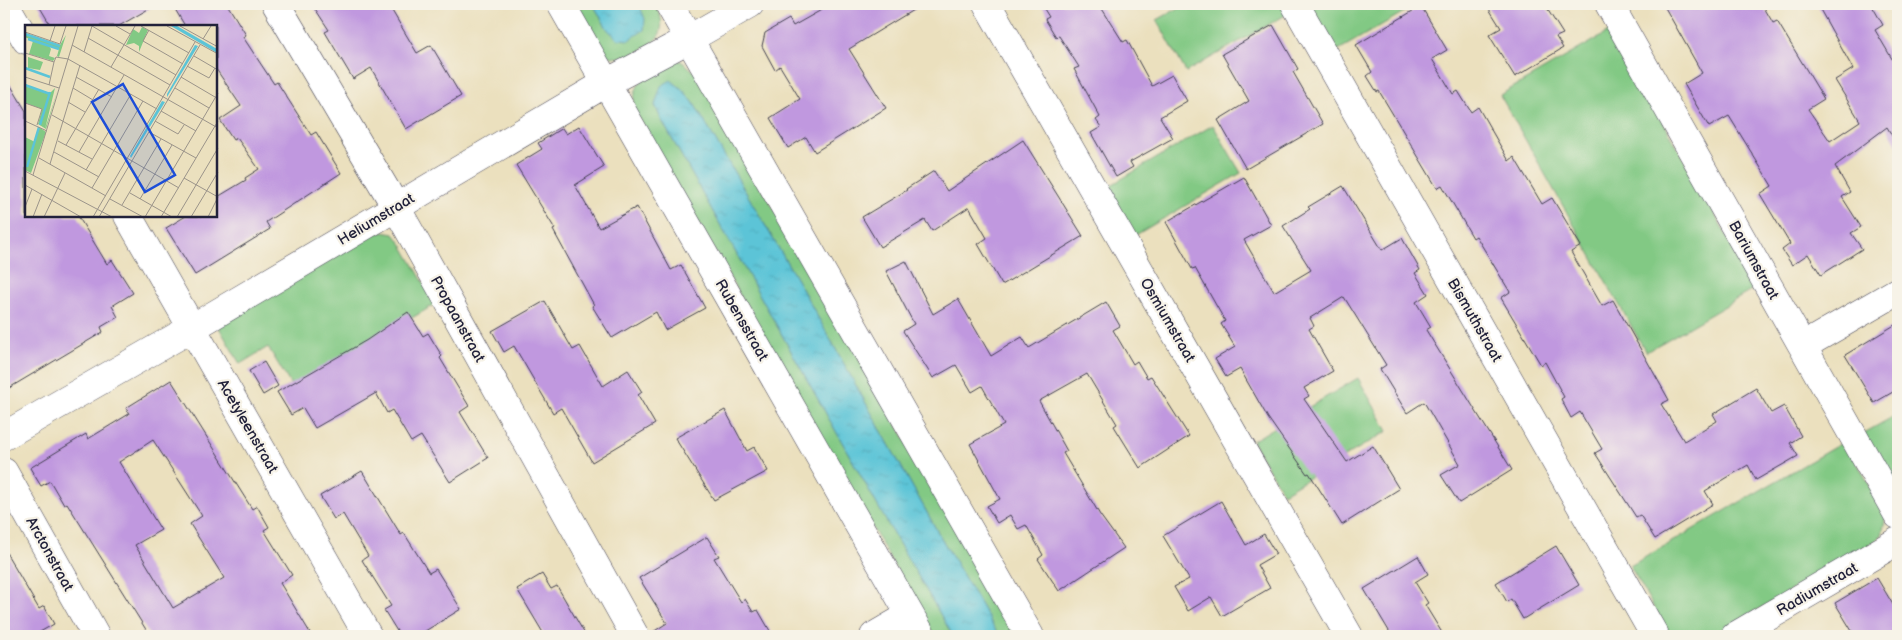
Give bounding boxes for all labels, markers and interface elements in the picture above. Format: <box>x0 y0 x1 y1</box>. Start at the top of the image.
inset map <box>25 25 218 218</box>
street label: Heliumstraat <box>334 189 418 250</box>
street label: Bariumstraat <box>1724 218 1783 303</box>
street label: Propaanstraat <box>426 273 489 366</box>
street label: Osmiumstraat <box>1136 275 1200 366</box>
street label: Bismuthstraat <box>1443 275 1506 366</box>
street label: Rubensstraat <box>711 276 773 365</box>
street label: Acetyleenstraat <box>213 376 282 477</box>
street label: Arctonstraat <box>21 514 78 595</box>
street label: Radiumstraat <box>1773 558 1862 620</box>

